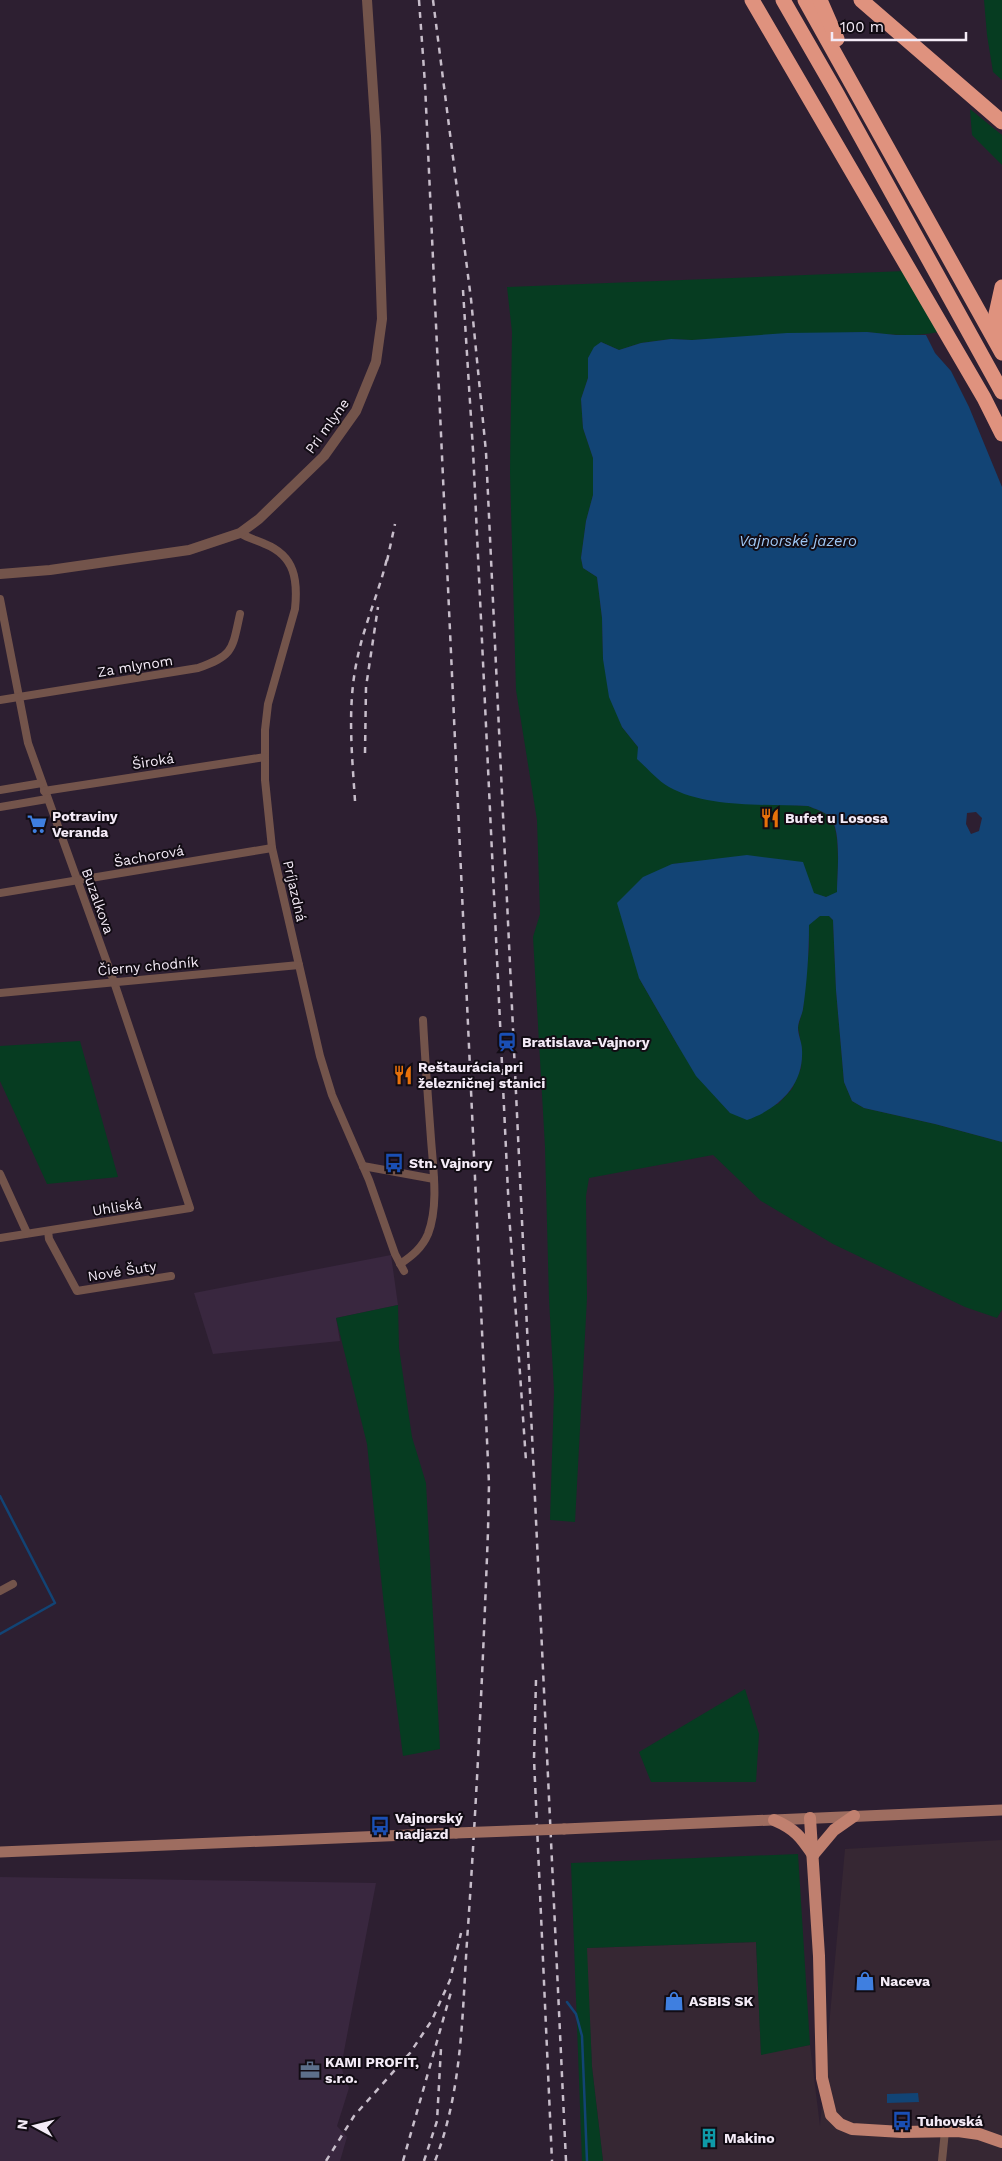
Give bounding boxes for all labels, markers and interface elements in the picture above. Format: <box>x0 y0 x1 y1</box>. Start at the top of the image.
scale bar <box>832 10 966 42</box>
text: 100 m <box>840 18 884 36</box>
street label: Pri mlyne <box>302 395 352 457</box>
water label: Vajnorské jazero <box>739 532 857 550</box>
street label: Za mlynom <box>96 652 174 680</box>
street label: Široká <box>131 750 175 772</box>
restaurant icon: Bufet u Lososa <box>759 807 781 829</box>
place label: Potraviny Veranda <box>52 808 118 840</box>
place label: Bufet u Lososa <box>785 810 889 826</box>
supermarket icon: Potraviny Veranda <box>26 813 48 835</box>
street label: Šachorová <box>113 842 185 870</box>
street label: Príjazdná <box>280 859 310 923</box>
street label: Buzalkova <box>79 866 117 936</box>
street label: Čierny chodník <box>97 954 199 978</box>
station icon: Bratislava-Vajnory <box>496 1031 518 1053</box>
place label: Bratislava-Vajnory <box>522 1034 650 1050</box>
place label: Reštaurácia pri železničnej stanici <box>418 1059 545 1091</box>
restaurant icon: Reštaurácia pri železničnej stanici <box>392 1064 414 1086</box>
bus stop icon: Stn. Vajnory <box>383 1152 405 1174</box>
place label: Stn. Vajnory <box>409 1155 492 1171</box>
street label: Uhliská <box>91 1195 143 1219</box>
street label: Nové Šuty <box>87 1258 158 1284</box>
place label: Vajnorský nadjazd <box>395 1810 463 1842</box>
bus stop icon: Vajnorský nadjazd <box>369 1815 391 1837</box>
shop icon: Naceva <box>854 1970 876 1992</box>
place label: Naceva <box>880 1973 931 1989</box>
shop icon: ASBIS SK <box>663 1990 685 2012</box>
place label: ASBIS SK <box>689 1993 754 2009</box>
place label: KAMI PROFIT, s.r.o. <box>325 2054 419 2086</box>
office icon: KAMI PROFIT, s.r.o. <box>299 2059 321 2081</box>
north arrow <box>10 2101 60 2151</box>
bus stop icon: Tuhovská <box>891 2110 913 2132</box>
place label: Tuhovská <box>917 2113 984 2129</box>
text: N <box>14 2118 31 2131</box>
building icon: Makino <box>698 2127 720 2149</box>
place label: Makino <box>724 2130 775 2146</box>

